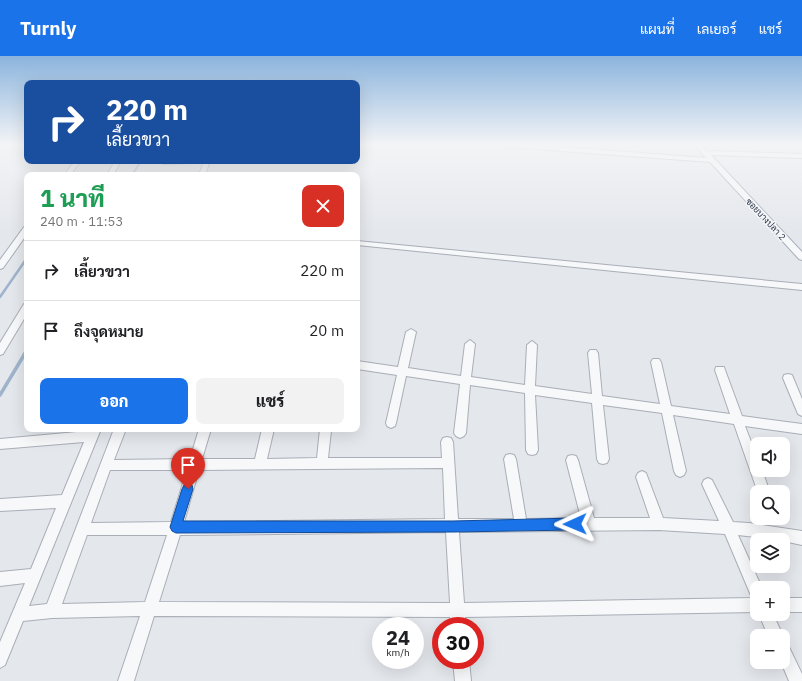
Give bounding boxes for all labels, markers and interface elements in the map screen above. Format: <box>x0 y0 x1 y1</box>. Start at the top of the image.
text: Turnly <box>20 16 76 40</box>
text: แผนที่ <box>640 20 675 38</box>
text: เลเยอร์ <box>697 20 737 38</box>
text: แชร์ <box>759 20 782 38</box>
text: 220 m <box>106 91 188 128</box>
icon: right <box>40 96 92 148</box>
text: เลี้ยวขวา <box>106 128 170 151</box>
text: 1 นาที <box>40 182 105 214</box>
button: close <box>302 185 344 227</box>
street label: ซอยบางปลา 2 <box>744 196 788 242</box>
text: 240 m · 11:53 <box>40 213 123 230</box>
icon: right <box>40 260 62 282</box>
text: 220 m <box>300 261 344 280</box>
text: เลี้ยวขวา <box>74 262 130 281</box>
icon: arrive <box>40 320 62 342</box>
text: 20 m <box>309 321 344 340</box>
text: ถึงจุดหมาย <box>74 322 144 341</box>
button: ออก <box>40 378 188 424</box>
button: แชร์ <box>196 378 344 424</box>
map controls <box>750 437 790 669</box>
button: sound <box>750 437 790 477</box>
pin <box>171 448 205 489</box>
icon: arrive <box>177 454 199 476</box>
button: search <box>750 485 790 525</box>
position arrow <box>554 503 596 545</box>
button: layers <box>750 533 790 573</box>
button: + <box>750 581 790 621</box>
speed limit sign: 30 <box>432 617 484 669</box>
text: 24 <box>386 624 410 651</box>
button: − <box>750 629 790 669</box>
text: km/h <box>386 646 410 659</box>

